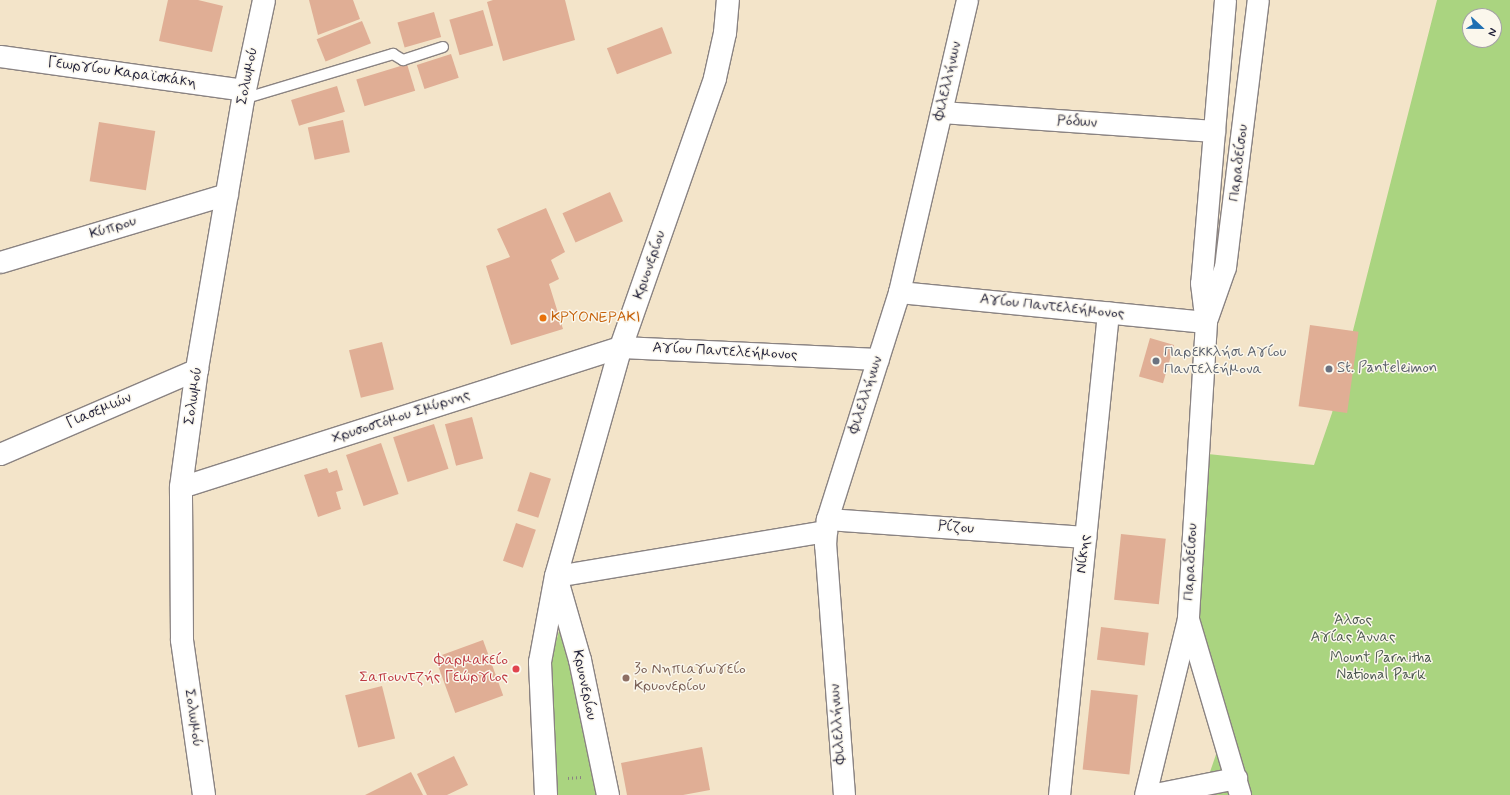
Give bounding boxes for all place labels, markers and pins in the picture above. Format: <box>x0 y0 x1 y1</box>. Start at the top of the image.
place label: ΚΡΥΟΝΕΡΑΚΙ <box>551 309 641 327</box>
marker: ΚΡΥΟΝΕΡΑΚΙ <box>538 313 548 323</box>
place label: Παρεκκλήσι Αγίου Παντελεήμονα <box>1164 343 1286 378</box>
marker: Παρεκκλήσι Αγίου Παντελεήμονα <box>1151 356 1161 366</box>
place label: St. Panteleimon <box>1337 360 1437 378</box>
marker: St. Panteleimon <box>1324 364 1334 374</box>
place label: Φαρμακείο Σαπουντζής Γεώργιος <box>359 651 508 686</box>
place label: 3ο Νηπιαγωγείο Κρυονερίου <box>634 660 746 695</box>
marker: Φαρμακείο Σαπουντζής Γεώργιος <box>511 664 521 674</box>
marker: 3ο Νηπιαγωγείο Κρυονερίου <box>621 673 631 683</box>

